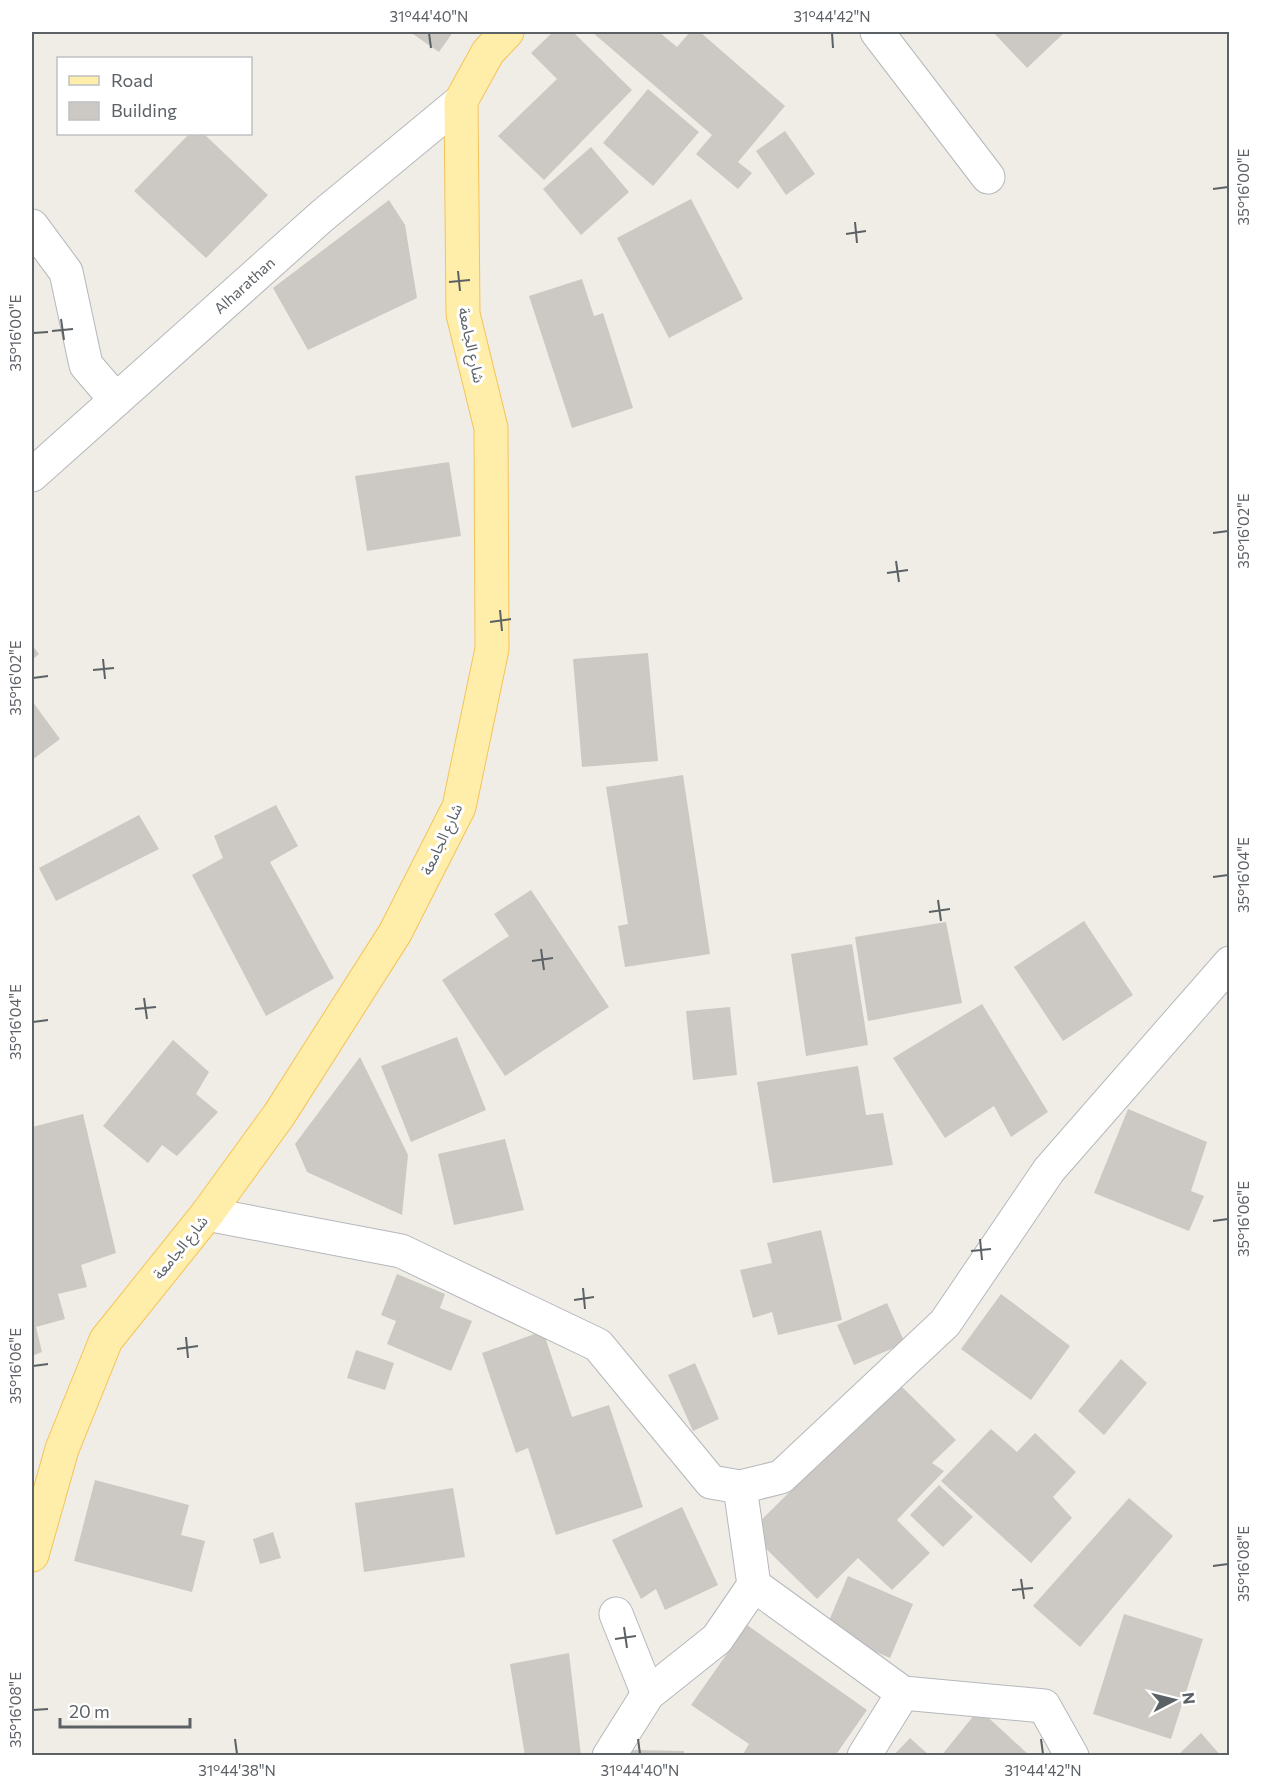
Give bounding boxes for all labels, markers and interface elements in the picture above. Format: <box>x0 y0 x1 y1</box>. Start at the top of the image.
text: 31°44'40"N <box>390 7 468 25</box>
text: 31°44'42"N <box>793 7 871 25</box>
legend <box>57 57 252 135</box>
text: Road <box>111 69 153 91</box>
text: Building <box>111 99 177 121</box>
text: 35°16'00"E <box>1234 148 1252 225</box>
street label: Alharathan <box>210 253 278 317</box>
text: 35°16'00"E <box>6 294 24 371</box>
street label: شارع الجامعة <box>451 306 489 385</box>
text: 35°16'02"E <box>1234 493 1252 569</box>
text: 35°16'02"E <box>6 640 24 716</box>
street label: شارع الجامعة <box>417 800 469 879</box>
text: 35°16'04"E <box>1234 837 1252 913</box>
text: 35°16'04"E <box>6 984 24 1060</box>
text: 35°16'06"E <box>1234 1181 1252 1257</box>
street label: شارع الجامعة <box>149 1211 214 1285</box>
text: 35°16'06"E <box>6 1328 24 1404</box>
text: 35°16'08"E <box>1234 1526 1252 1602</box>
north arrow <box>1144 1670 1204 1730</box>
text: 35°16'08"E <box>6 1672 24 1748</box>
scale bar <box>60 1691 190 1729</box>
text: N <box>1179 1691 1200 1705</box>
text: 20 m <box>69 1700 110 1722</box>
text: 31°44'38"N <box>198 1761 276 1779</box>
text: 31°44'40"N <box>601 1761 679 1779</box>
text: 31°44'42"N <box>1004 1761 1082 1779</box>

